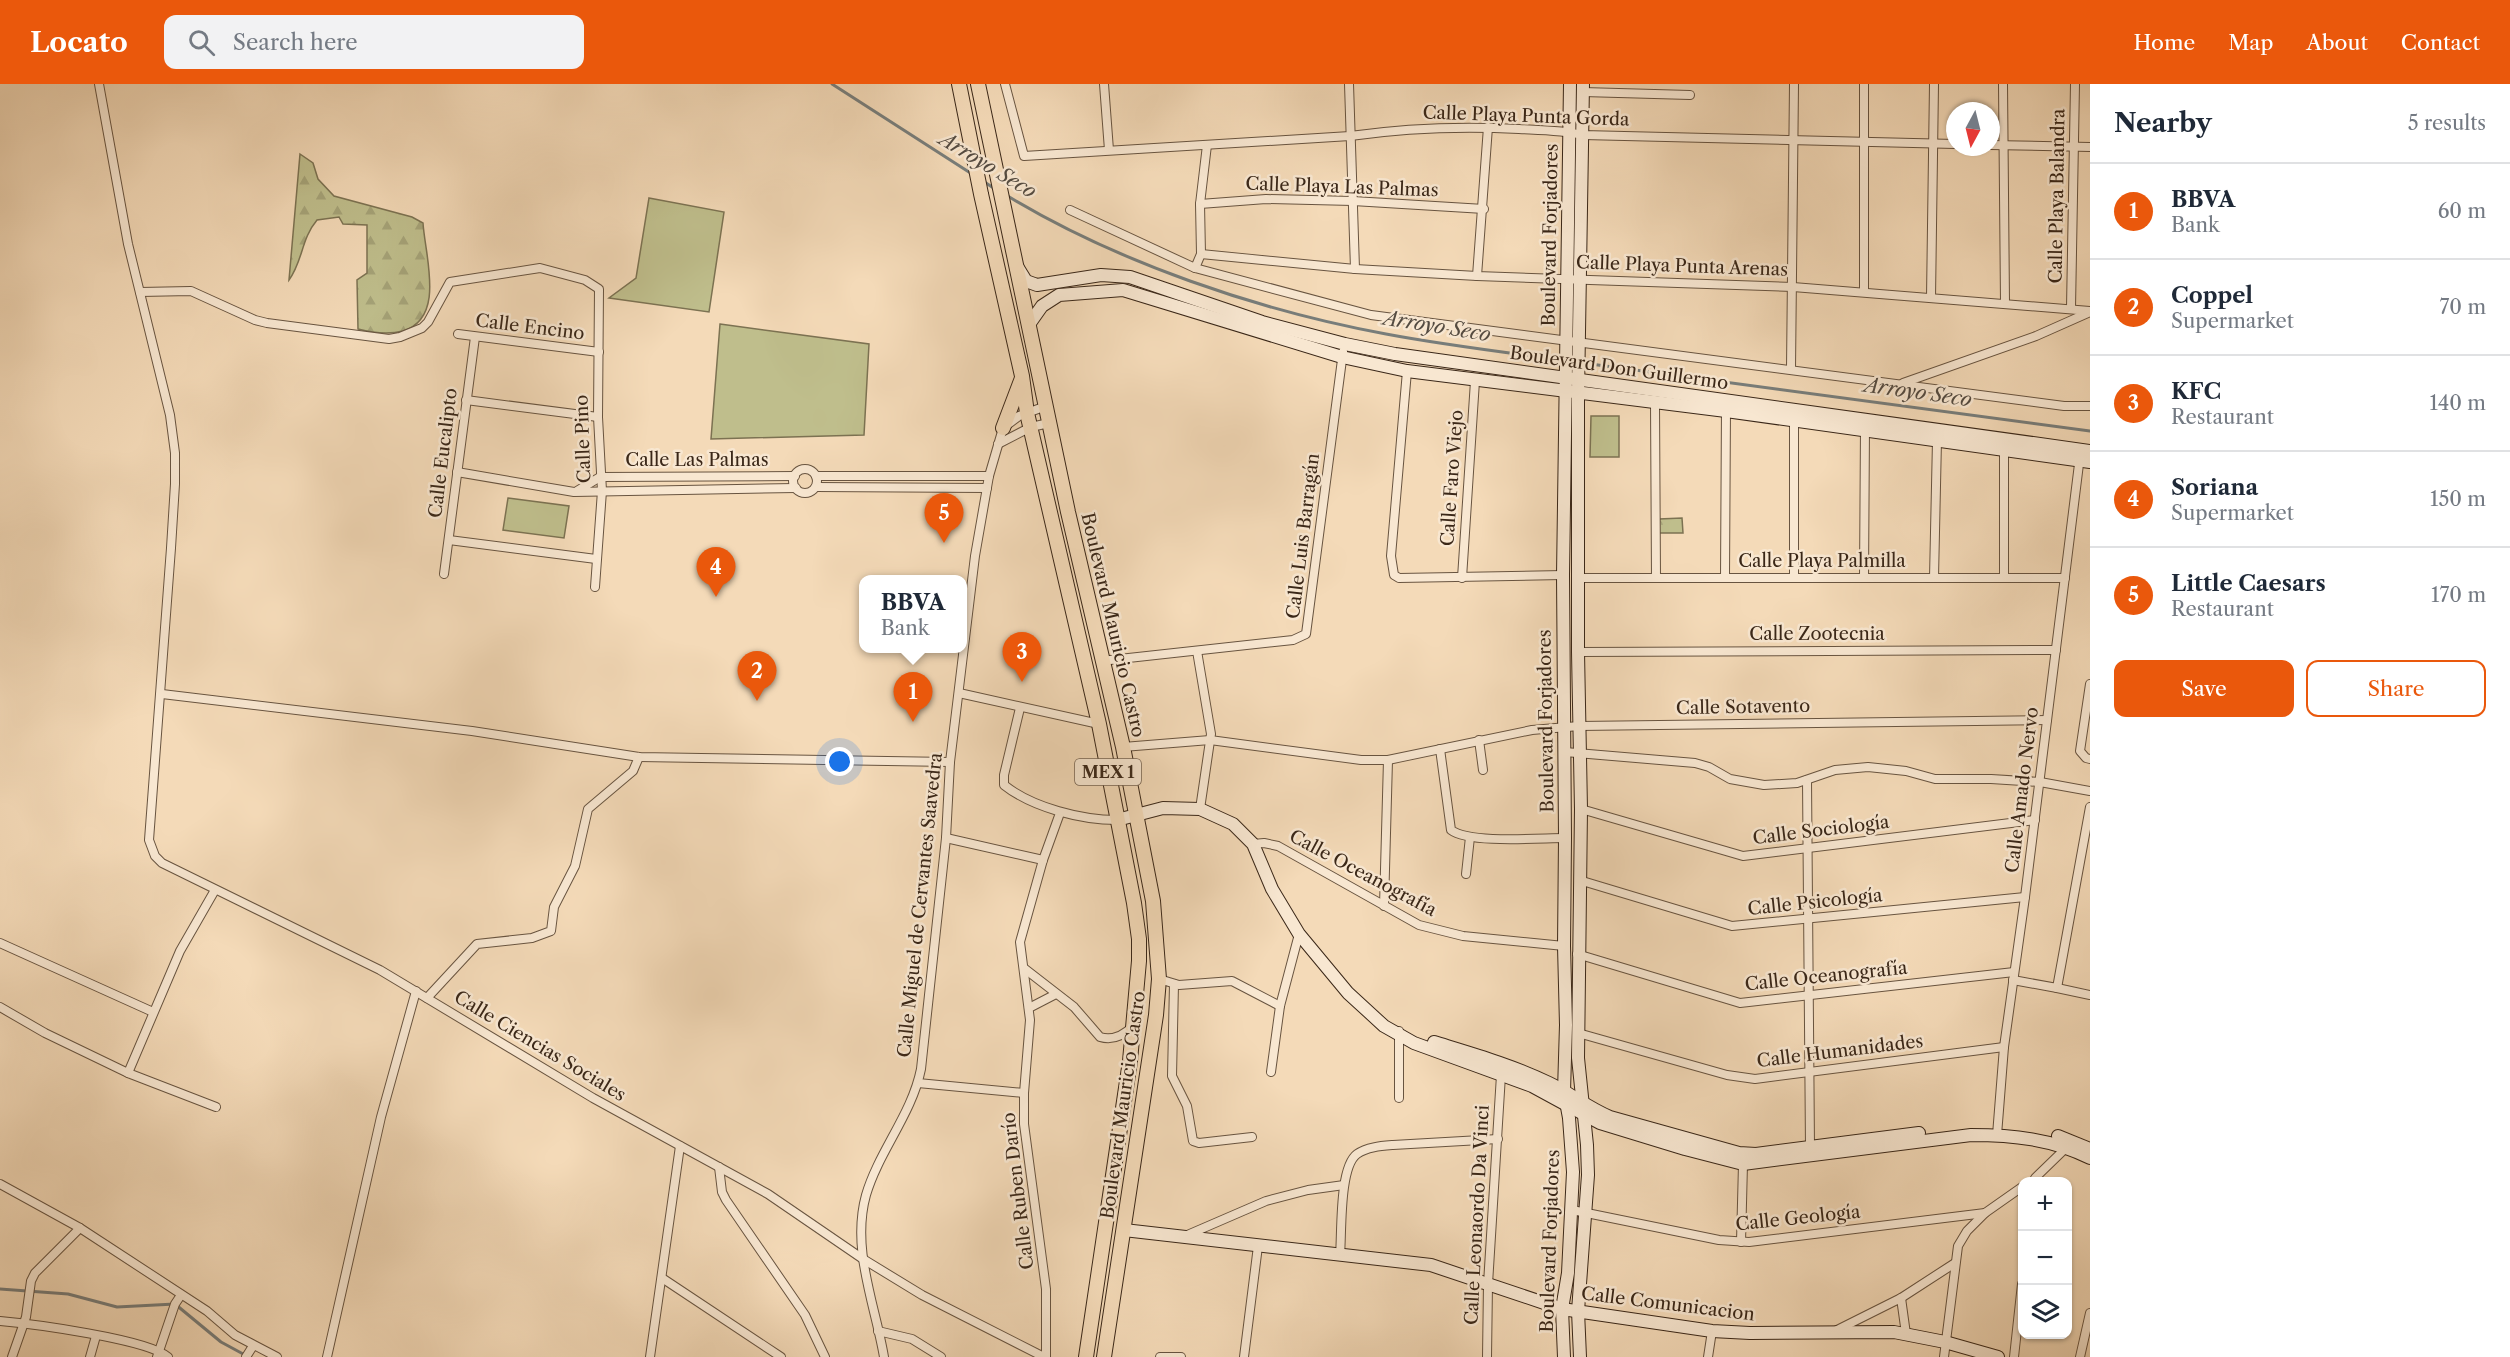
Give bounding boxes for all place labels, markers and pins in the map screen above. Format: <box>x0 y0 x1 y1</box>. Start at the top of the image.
pin: 5 <box>924 494 964 543</box>
pin: 4 <box>696 548 736 597</box>
pin: 3 <box>1002 632 1042 682</box>
pin: 2 <box>738 652 777 701</box>
pin: 1 <box>894 672 932 722</box>

